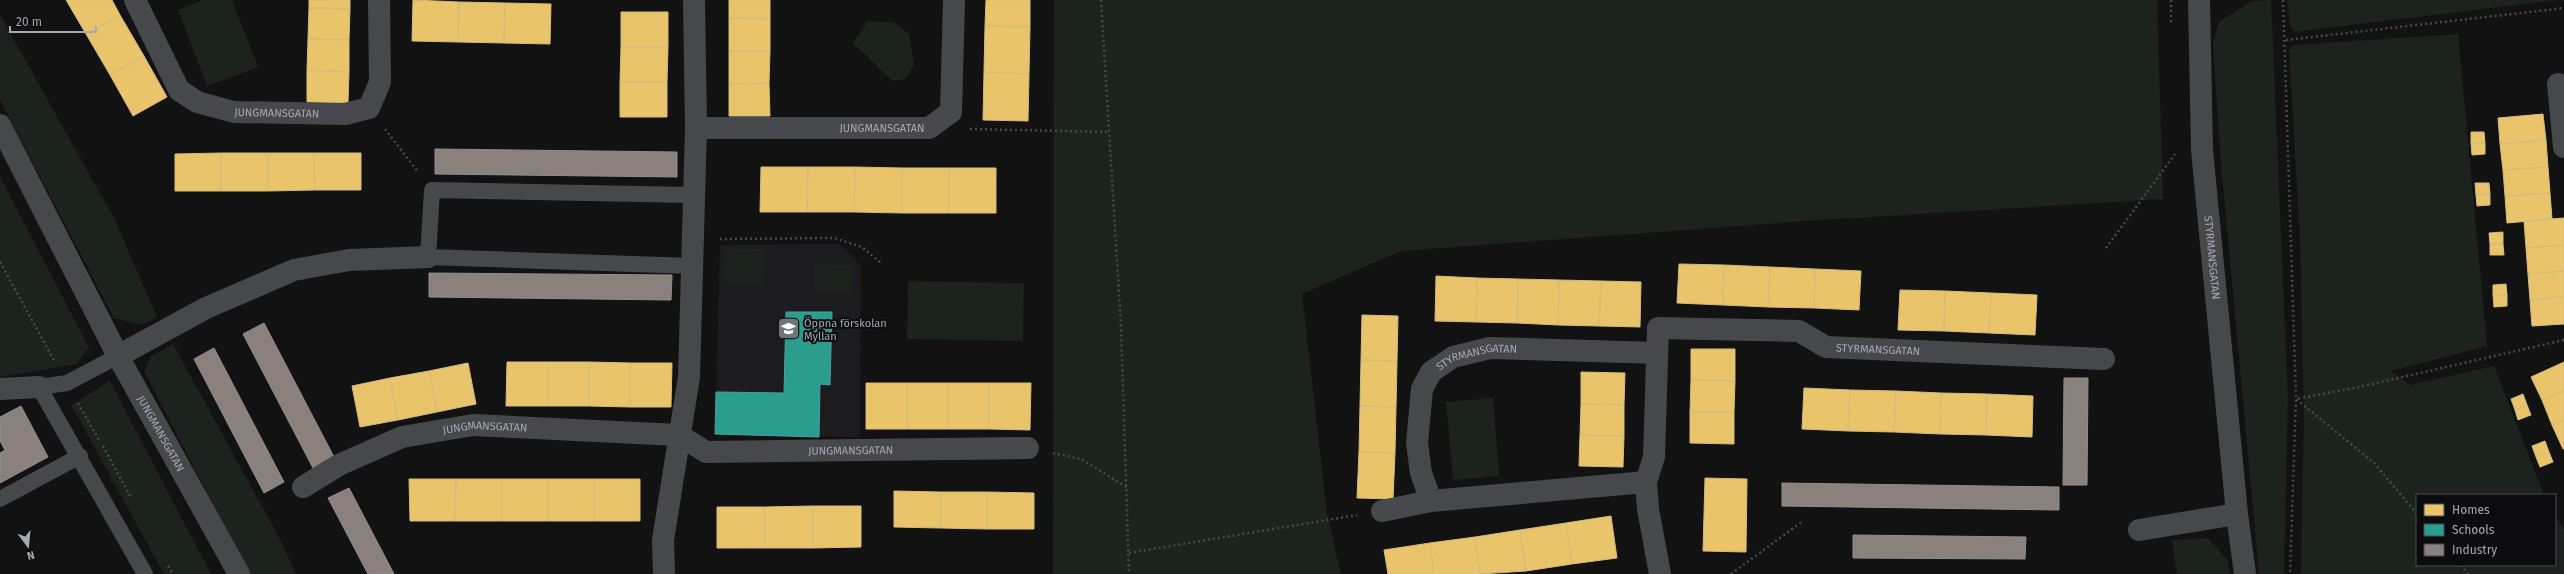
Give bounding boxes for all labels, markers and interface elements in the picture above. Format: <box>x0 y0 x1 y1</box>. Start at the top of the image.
scale bar <box>10 8 96 34</box>
text: 20 m <box>16 15 42 29</box>
street label: JUNGMANSGATAN <box>234 106 320 120</box>
street label: JUNGMANSGATAN <box>839 122 925 135</box>
street label: STYRMANSGATAN <box>2202 215 2223 300</box>
school or university icon: Öppna förskolan Myllan <box>776 316 802 342</box>
place label: Öppna förskolan Myllan <box>804 316 887 343</box>
street label: STYRMANSGATAN <box>1434 341 1517 373</box>
street label: STYRMANSGATAN <box>1836 341 1920 358</box>
street label: JUNGMANSGATAN <box>135 393 187 474</box>
street label: JUNGMANSGATAN <box>442 418 528 437</box>
street label: JUNGMANSGATAN <box>808 443 893 457</box>
legend <box>2416 494 2556 566</box>
text: Homes <box>2452 503 2490 517</box>
text: Schools <box>2452 523 2495 537</box>
north arrow <box>8 526 48 566</box>
text: Industry <box>2452 543 2497 557</box>
text: N <box>25 548 36 562</box>

